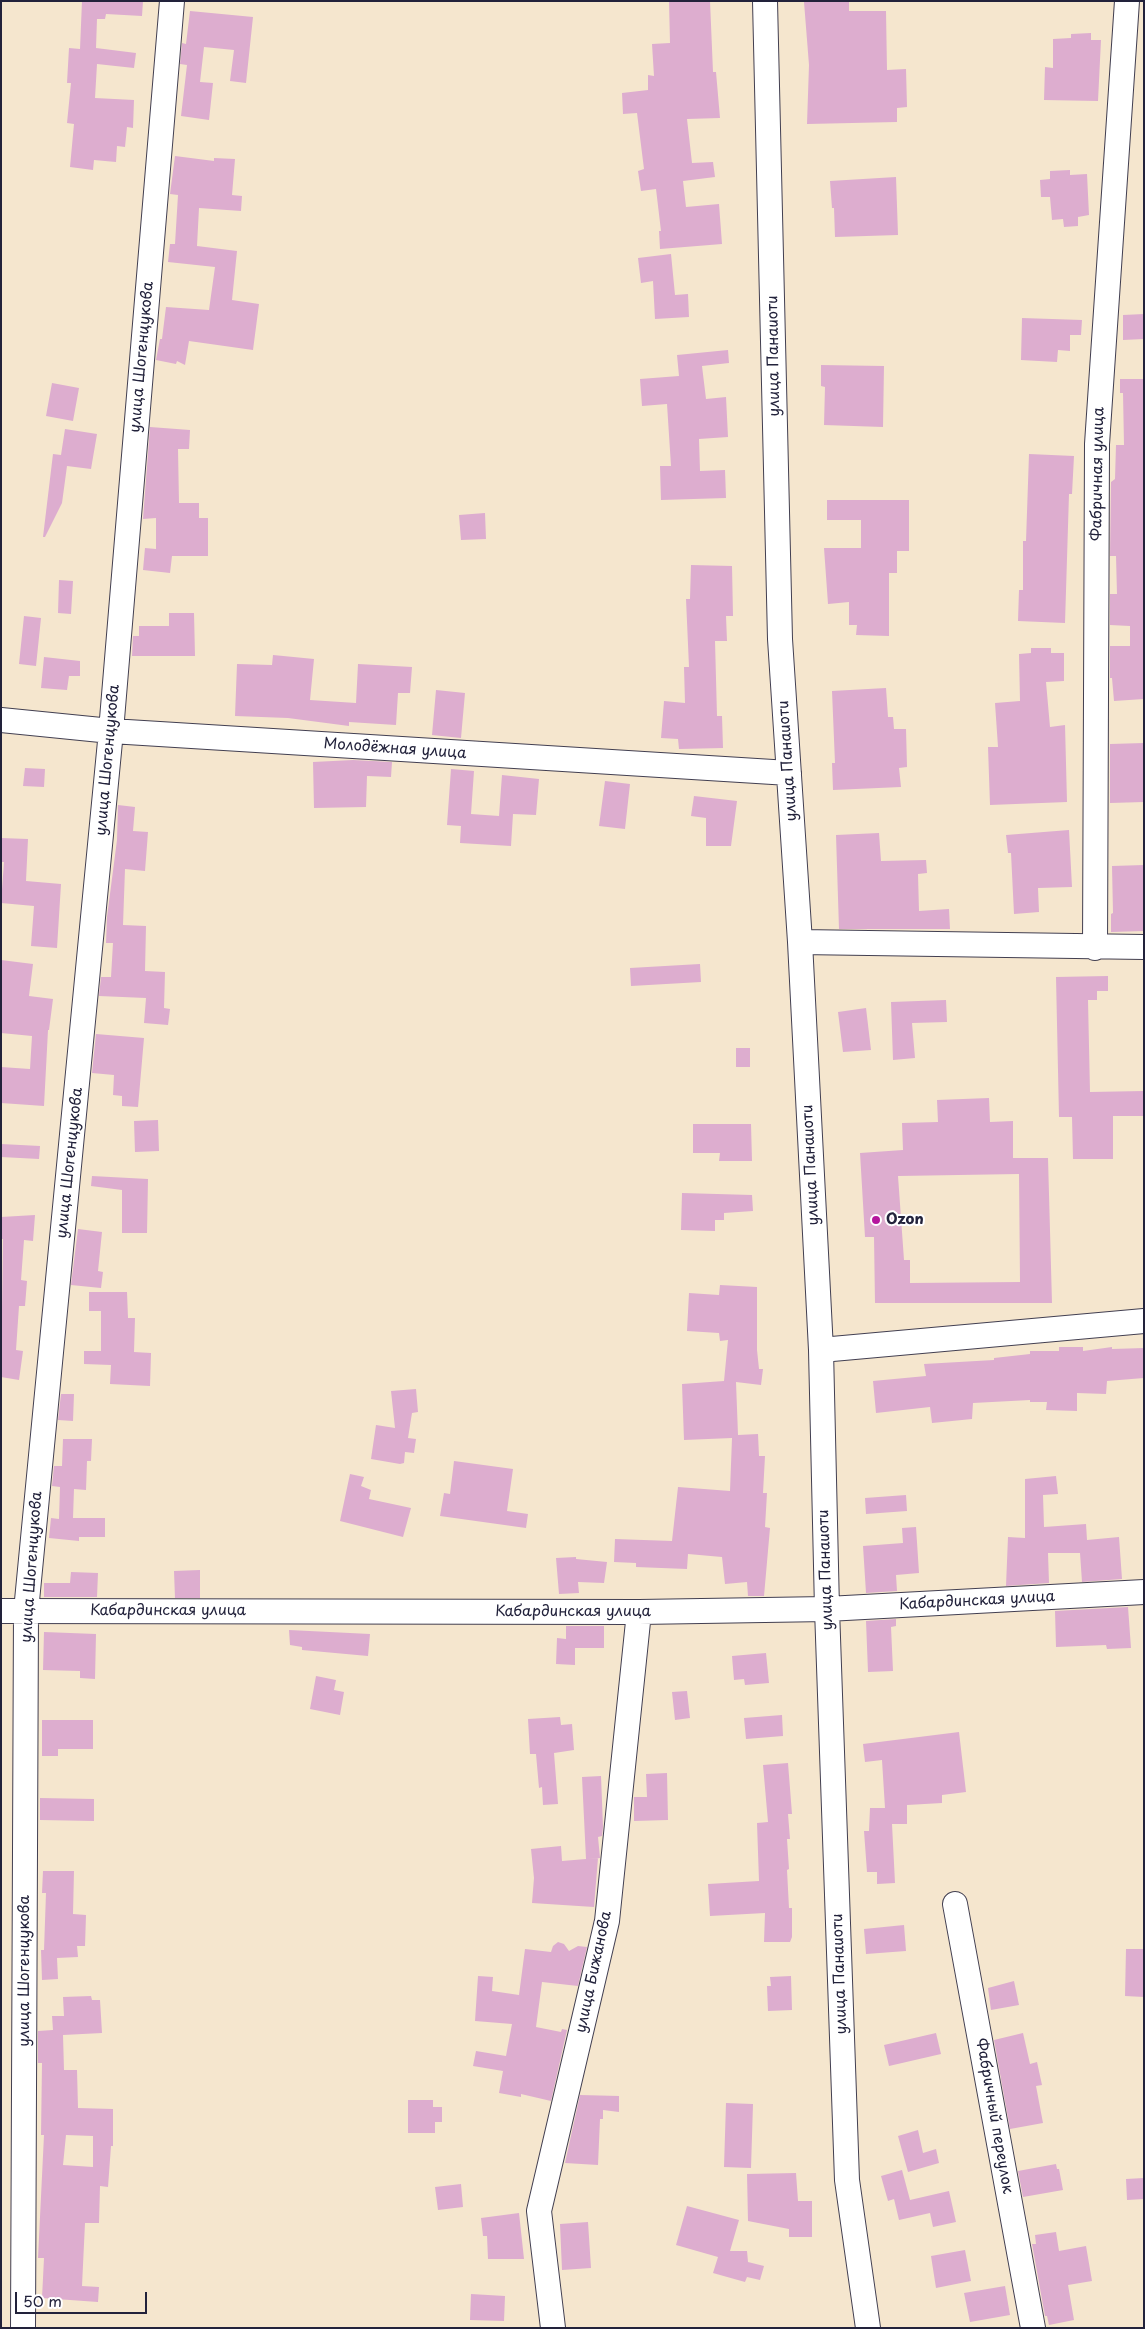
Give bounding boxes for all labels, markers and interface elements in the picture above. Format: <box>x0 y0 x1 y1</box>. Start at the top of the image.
street label: улица Шогенцукова <box>126 281 158 433</box>
street label: улица Панаиоти <box>764 295 784 417</box>
street label: Фабричная улица <box>1088 407 1108 541</box>
street label: улица Шогенцукова <box>92 684 124 836</box>
street label: улица Панаиоти <box>775 700 801 822</box>
street label: Молодёжная улица <box>323 735 467 763</box>
street label: улица Шогенцукова <box>53 1087 87 1239</box>
street label: улица Панаиоти <box>799 1104 823 1226</box>
place label: Ozon <box>886 1211 924 1229</box>
marker: Ozon <box>870 1214 882 1226</box>
street label: улица Шогенцукова <box>18 1491 46 1643</box>
street label: улица Панаиоти <box>815 1509 837 1631</box>
street label: Кабардинская улица <box>899 1588 1055 1614</box>
street label: Кабардинская улица <box>90 1602 246 1620</box>
street label: Кабардинская улица <box>495 1603 651 1621</box>
street label: улица Шогенцукова <box>16 1895 34 2047</box>
street label: улица Бижанова <box>572 1909 616 2035</box>
street label: улица Панаиоти <box>829 1913 851 2035</box>
street label: Фабричный переулок <box>971 2037 1017 2195</box>
scale bar <box>18 2282 150 2314</box>
text: 50 m <box>23 2289 62 2312</box>

